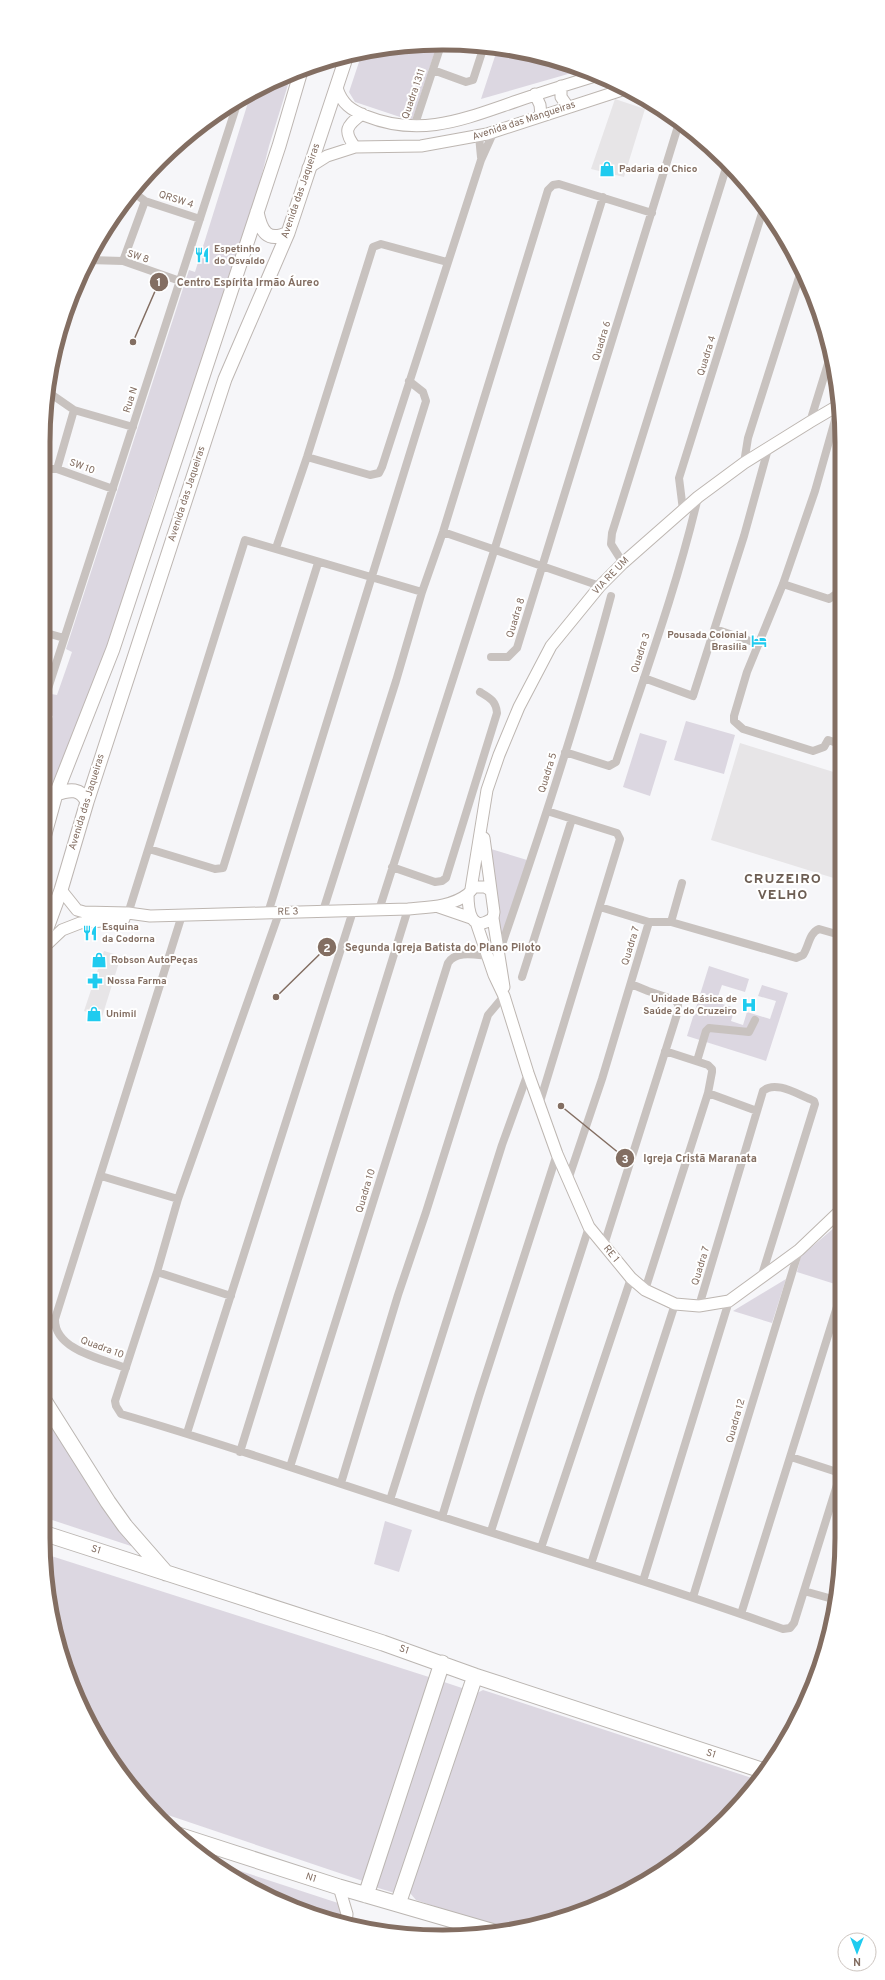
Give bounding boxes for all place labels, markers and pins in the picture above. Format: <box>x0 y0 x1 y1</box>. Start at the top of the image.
shop icon: Padaria do Chico <box>598 160 616 178</box>
place label: Padaria do Chico <box>619 163 698 176</box>
place label: Espetinho do Osvaldo <box>214 243 265 268</box>
restaurant icon: Espetinho do Osvaldo <box>193 246 211 264</box>
callout: Centro Espírita Irmão Áureo <box>149 271 327 294</box>
place label: Pousada Colonial Brasilia <box>667 629 747 654</box>
hotel icon: Pousada Colonial Brasilia <box>750 632 768 650</box>
place label: Esquina da Codorna <box>102 921 155 946</box>
restaurant icon: Esquina da Codorna <box>81 924 99 942</box>
callout: Segunda Igreja Batista do Plano Piloto <box>317 936 549 959</box>
shop icon: Robson AutoPeças <box>90 951 108 969</box>
place label: Robson AutoPeças <box>111 954 198 967</box>
pharmacy icon: Nossa Farma <box>86 972 104 990</box>
place label: Nossa Farma <box>107 975 166 988</box>
place label: Unidade Básica de Saúde 2 do Cruzeiro <box>643 993 737 1018</box>
hospital icon: Unidade Básica de Saúde 2 do Cruzeiro <box>740 996 758 1014</box>
shop icon: Unimil <box>85 1005 103 1023</box>
place label: Unimil <box>106 1008 136 1021</box>
callout: Igreja Cristã Maranata <box>615 1147 765 1170</box>

